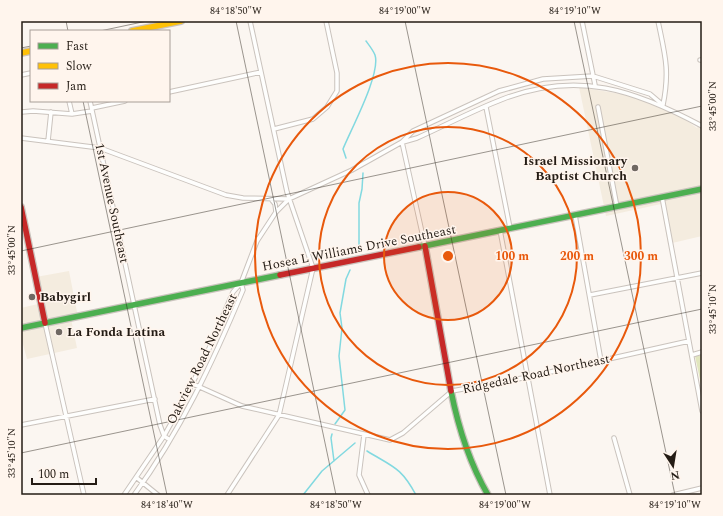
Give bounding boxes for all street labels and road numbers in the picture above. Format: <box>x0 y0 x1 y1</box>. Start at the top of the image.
street label: 1st Avenue Southeast <box>89 141 135 265</box>
street label: Hosea L Williams Drive Southeast <box>260 219 458 277</box>
street label: Oakview Road Northeast <box>161 290 243 428</box>
street label: Ridgedale Road Northeast <box>460 349 612 399</box>

